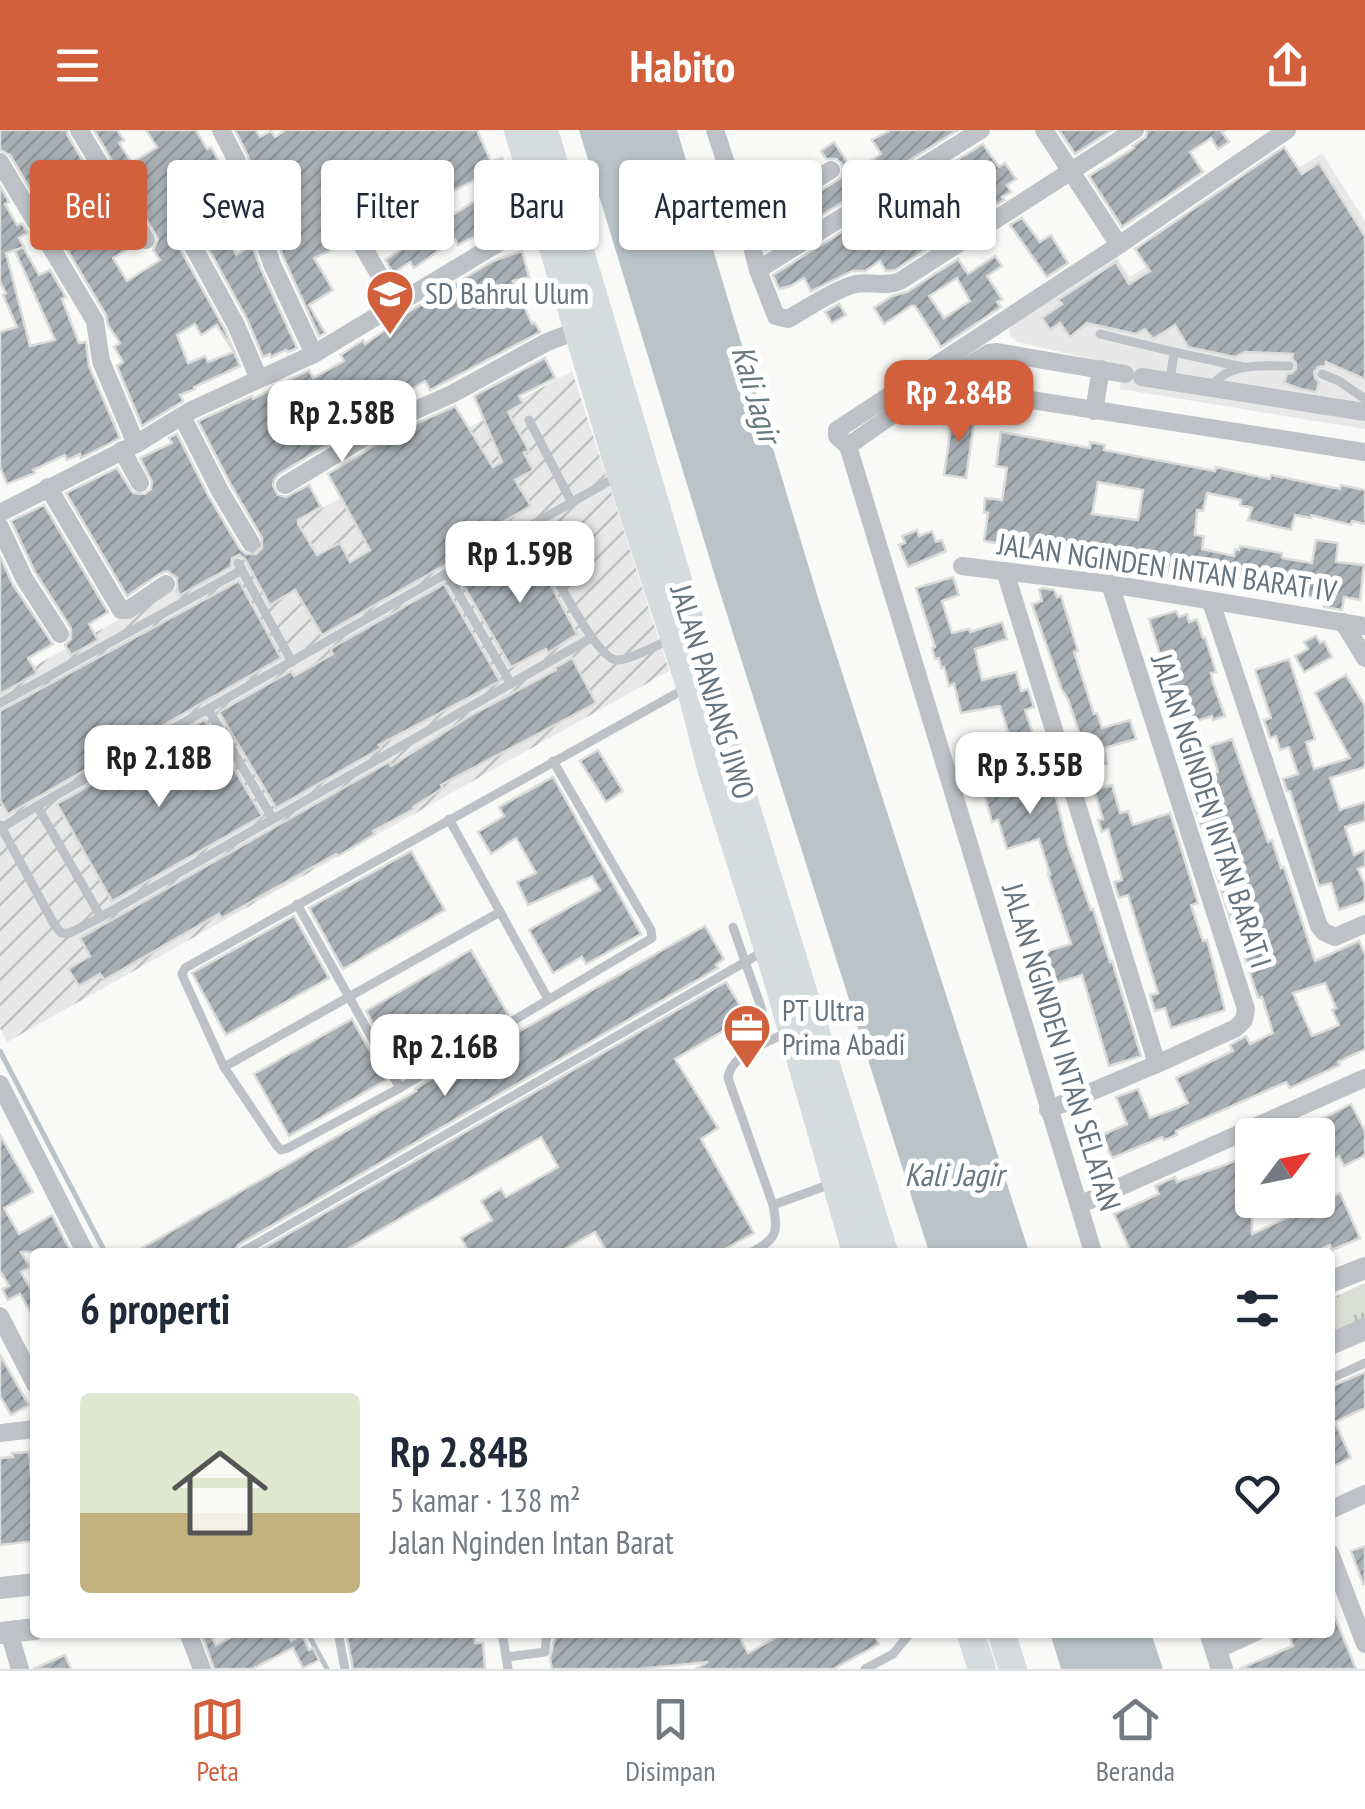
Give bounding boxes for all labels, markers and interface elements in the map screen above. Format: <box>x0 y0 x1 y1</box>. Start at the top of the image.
text: Habito <box>630 36 735 94</box>
icon: menu <box>50 38 105 93</box>
icon: share <box>1260 38 1315 93</box>
chip: Beli <box>30 160 147 250</box>
chip: Sewa <box>167 160 301 250</box>
chip: Filter <box>321 160 454 250</box>
chip: Baru <box>474 160 599 250</box>
chip: Apartemen <box>619 160 822 250</box>
chip: Rumah <box>842 160 996 250</box>
school or university icon: SD Bahrul Ulum <box>364 268 416 336</box>
place label: SD Bahrul Ulum <box>425 273 589 312</box>
water label: Kali Jagir <box>722 340 793 451</box>
pin: Rp 2.84B <box>856 360 1062 445</box>
text: Rp 2.84B <box>906 371 1012 413</box>
pin: Rp 2.58B <box>239 380 445 465</box>
text: Rp 2.58B <box>289 391 395 433</box>
pin: Rp 1.59B <box>417 521 623 606</box>
street label: JALAN NGINDEN INTAN BARAT IV <box>994 523 1339 610</box>
text: Rp 1.59B <box>467 532 573 574</box>
street label: JALAN PANJANG JIWO <box>662 579 765 803</box>
street label: JALAN NGINDEN INTAN BARAT I <box>1143 648 1282 972</box>
pin: Rp 2.18B <box>56 725 262 810</box>
pin: Rp 3.55B <box>927 732 1133 817</box>
text: Rp 2.18B <box>106 736 212 778</box>
text: Rp 3.55B <box>977 743 1083 785</box>
street label: JALAN NGINDEN INTAN SELATAN <box>994 877 1131 1215</box>
place label: PT Ultra Prima Abadi <box>782 990 905 1063</box>
office icon: PT Ultra Prima Abadi <box>721 1002 773 1070</box>
pin: Rp 2.16B <box>342 1014 548 1099</box>
text: Rp 2.16B <box>392 1025 498 1067</box>
north arrow <box>1235 1118 1335 1218</box>
map controls <box>1235 1118 1335 1218</box>
water label: Kali Jagir <box>904 1153 1008 1195</box>
text: 6 properti <box>80 1281 230 1336</box>
icon: filters <box>1230 1281 1285 1336</box>
text: Rp 2.84B <box>390 1424 528 1479</box>
icon: home <box>160 1433 280 1553</box>
icon: heart <box>1230 1466 1285 1521</box>
text: 5 kamar · 138 m² <box>390 1479 581 1521</box>
text: Jalan Nginden Intan Barat <box>390 1521 674 1563</box>
tab: Peta <box>190 1692 245 1789</box>
tab: Disimpan <box>625 1692 715 1789</box>
tab: Beranda <box>1096 1692 1175 1789</box>

